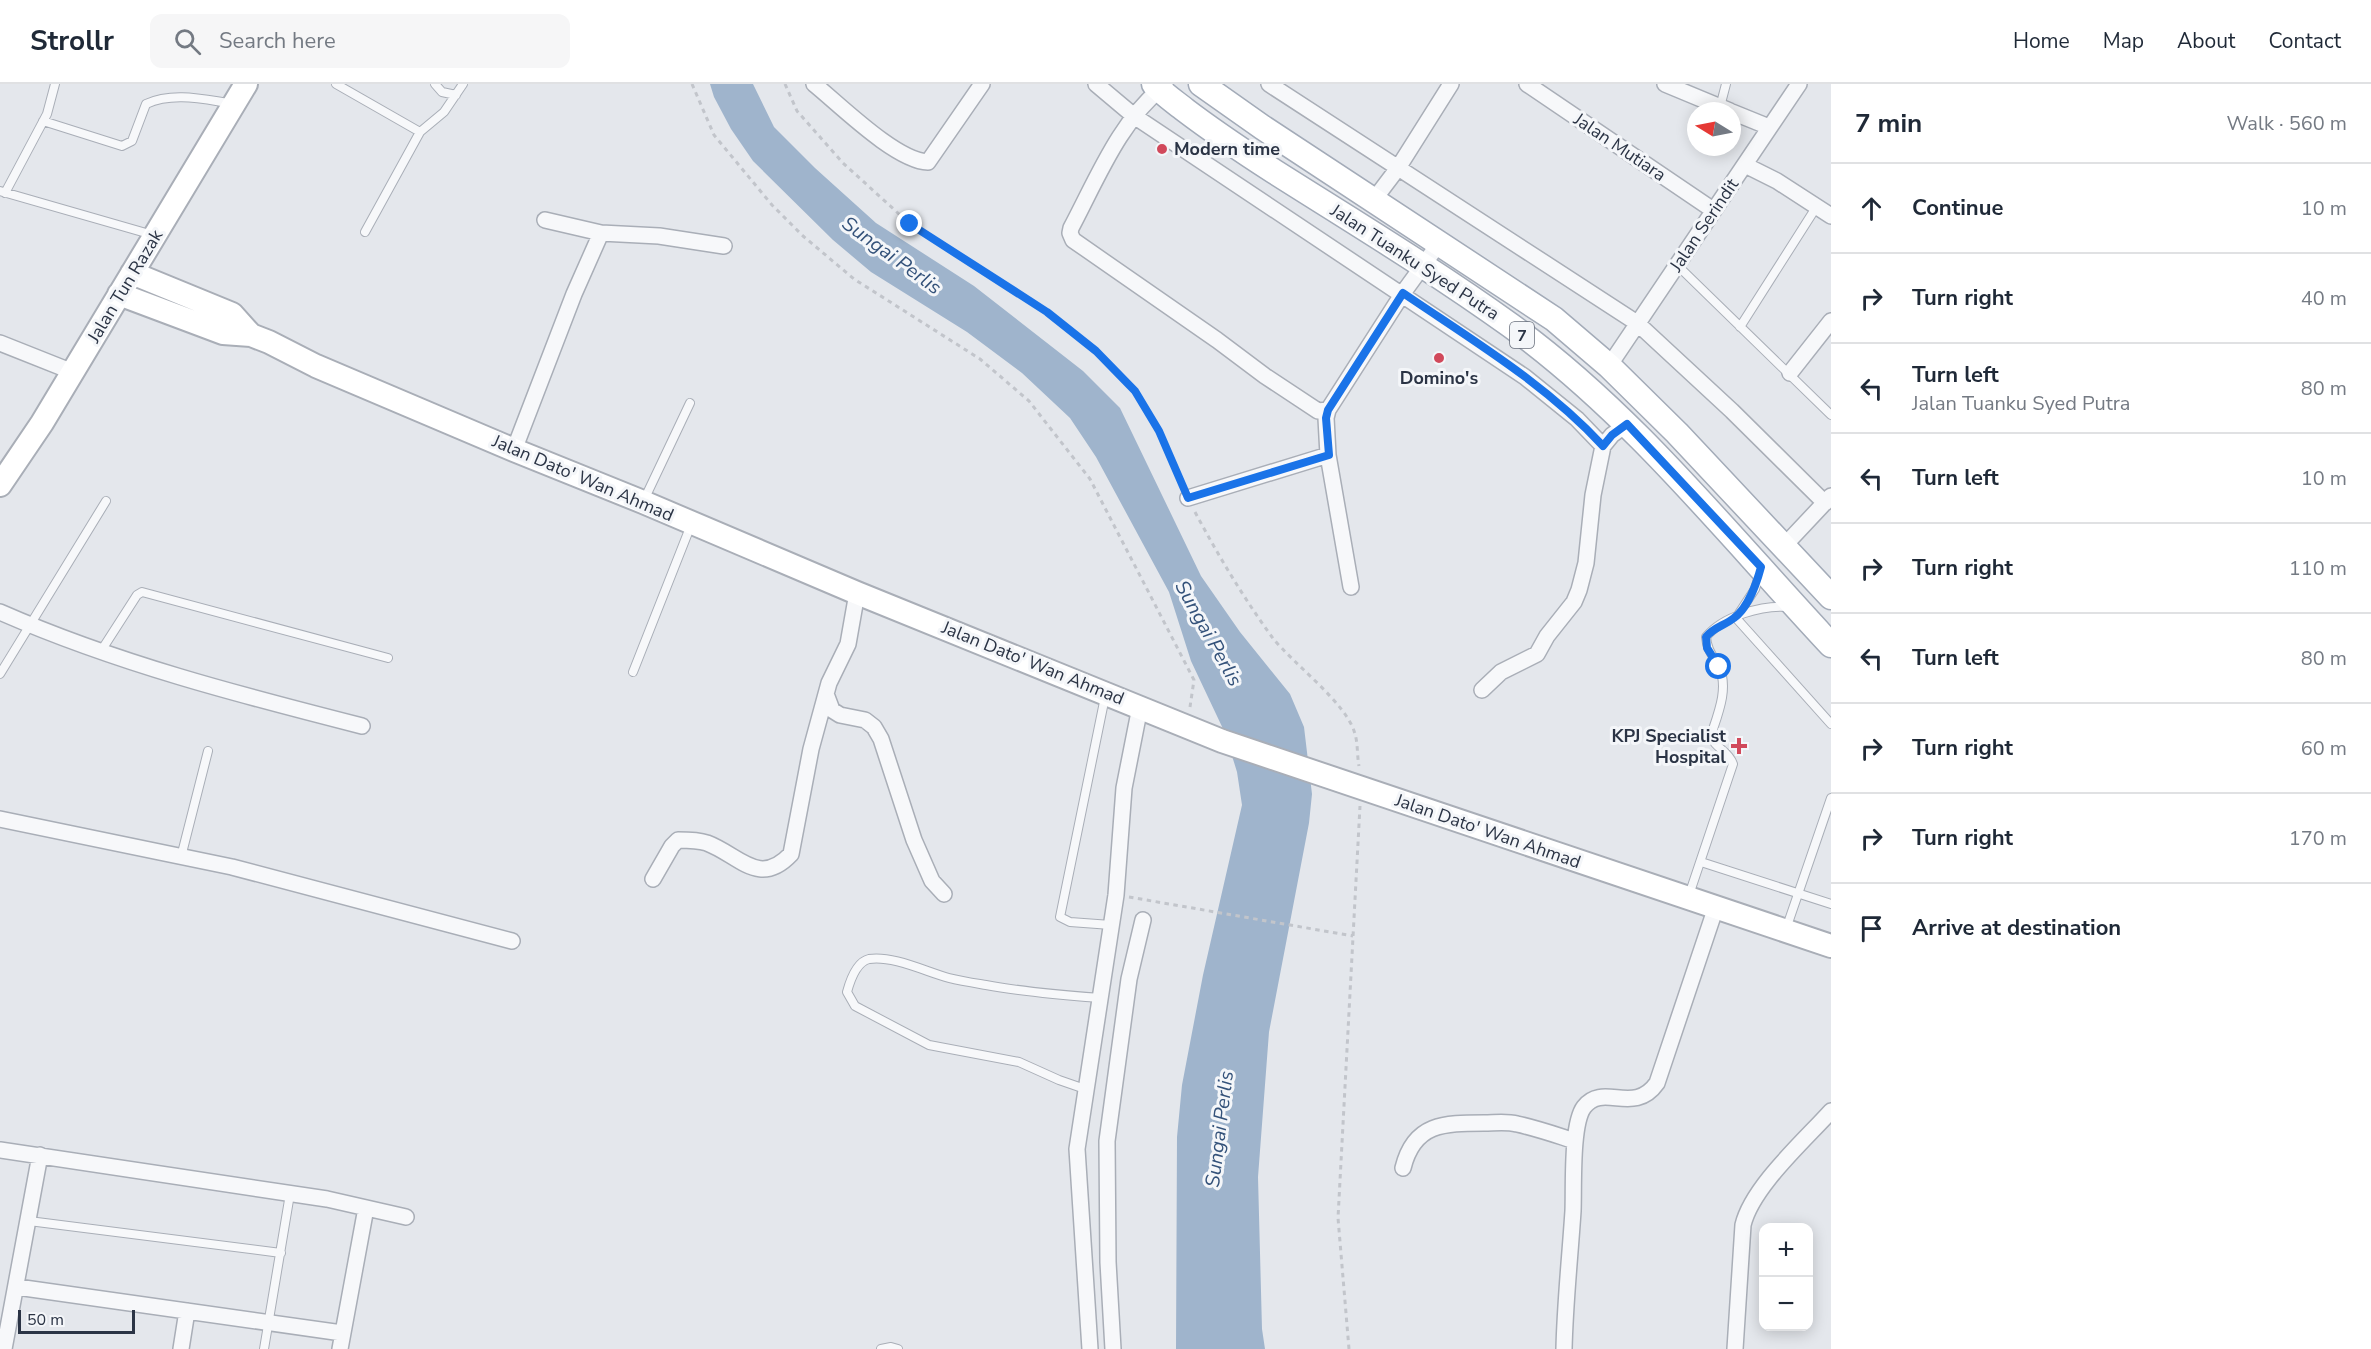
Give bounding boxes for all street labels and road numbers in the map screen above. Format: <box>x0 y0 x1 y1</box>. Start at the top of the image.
street label: Jalan Mutiara <box>1568 107 1671 187</box>
street label: Jalan Serindit <box>1663 173 1744 277</box>
street label: Jalan Tuanku Syed Putra <box>1325 198 1504 326</box>
street label: Jalan Tun Razak <box>81 224 169 348</box>
road number: 7 <box>1510 322 1534 348</box>
street label: Jalan Dato' Wan Ahmad <box>488 429 677 527</box>
street label: Jalan Dato' Wan Ahmad <box>937 615 1128 711</box>
street label: Jalan Dato' Wan Ahmad <box>1391 788 1584 874</box>

